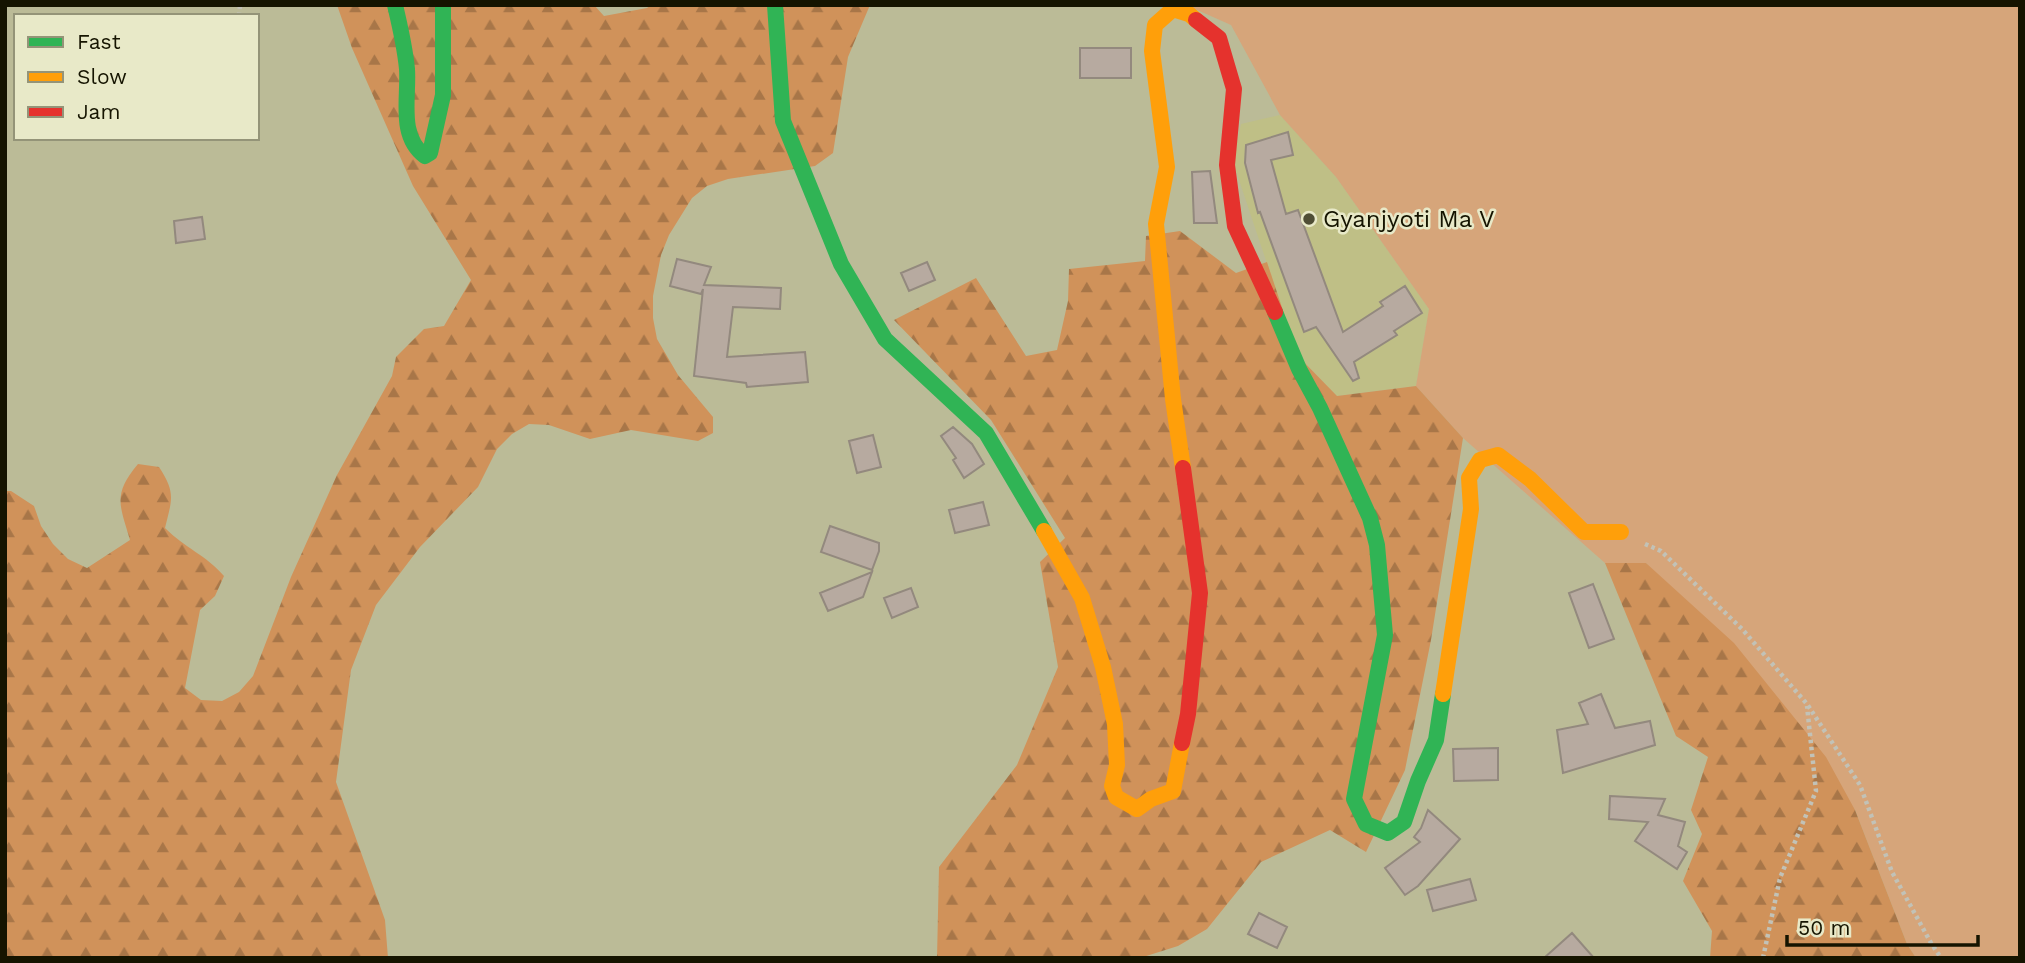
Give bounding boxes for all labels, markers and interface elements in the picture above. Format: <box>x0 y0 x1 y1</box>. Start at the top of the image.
legend <box>14 14 259 140</box>
text: Fast <box>77 29 121 54</box>
text: Slow <box>77 64 127 89</box>
text: Jam <box>77 99 120 124</box>
place label: Gyanjyoti Ma V <box>1323 205 1495 233</box>
marker: Gyanjyoti Ma V <box>1301 211 1317 227</box>
scale bar <box>1787 904 1978 948</box>
text: 50 m <box>1798 915 1850 940</box>

